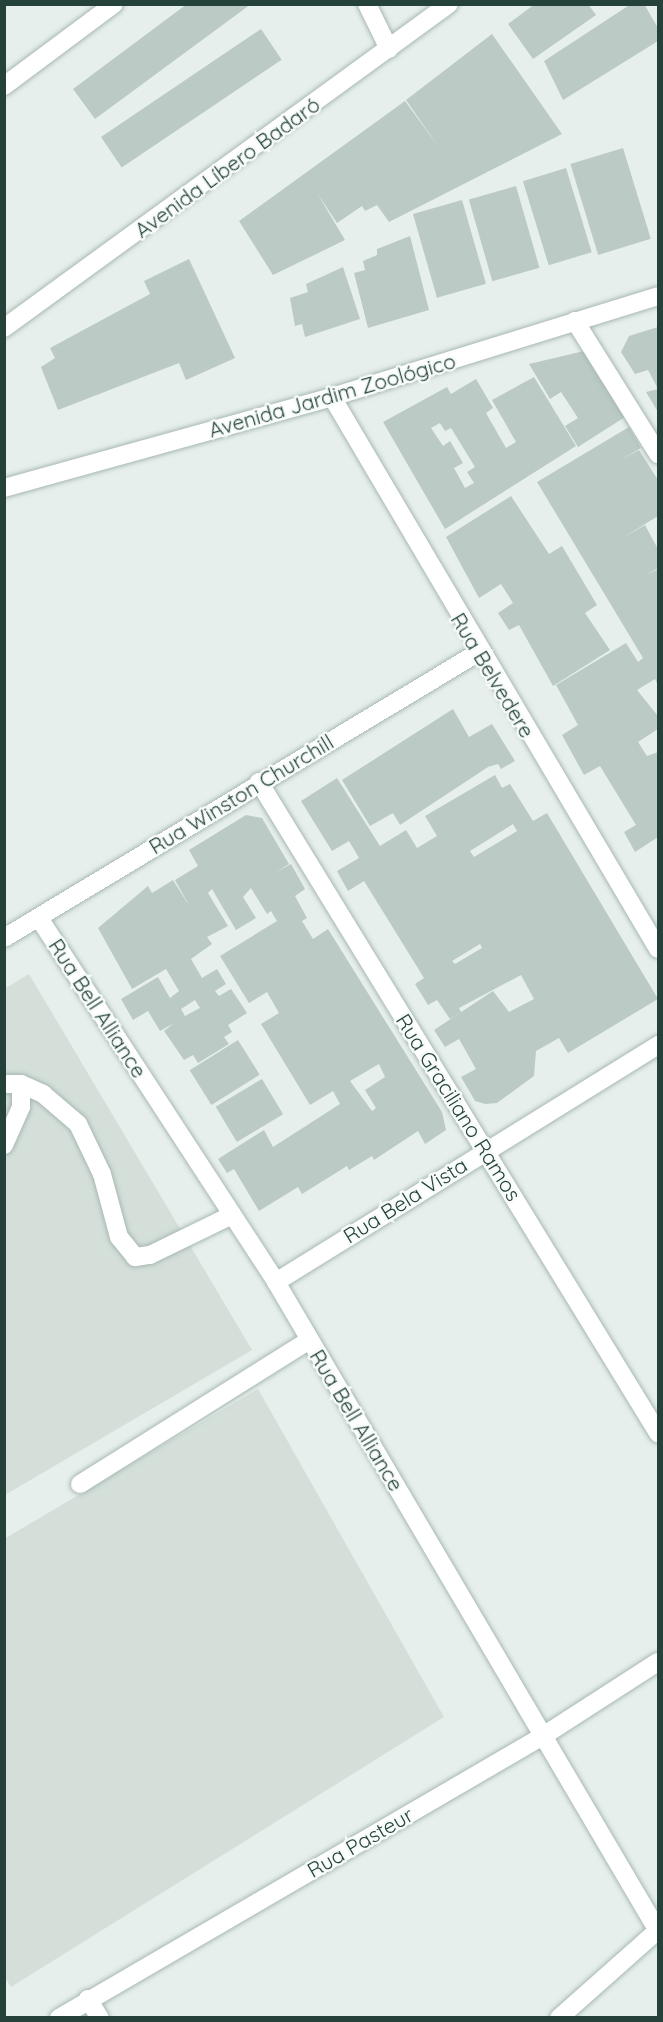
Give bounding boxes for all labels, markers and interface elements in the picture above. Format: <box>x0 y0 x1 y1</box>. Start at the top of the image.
street label: Avenida Líbero Badaró <box>130 91 324 243</box>
street label: Avenida Jardim Zoológico <box>206 348 458 442</box>
street label: Rua Belvedere <box>446 608 540 742</box>
street label: Rua Winston Churchill <box>144 729 338 859</box>
street label: Rua Bell Alliance <box>44 934 152 1082</box>
street label: Rua Graciliano Ramos <box>391 1009 527 1205</box>
street label: Rua Bela Vista <box>338 1152 472 1248</box>
street label: Rua Bell Alliance <box>305 1345 409 1495</box>
street label: Rua Pasteur <box>303 1802 417 1882</box>

